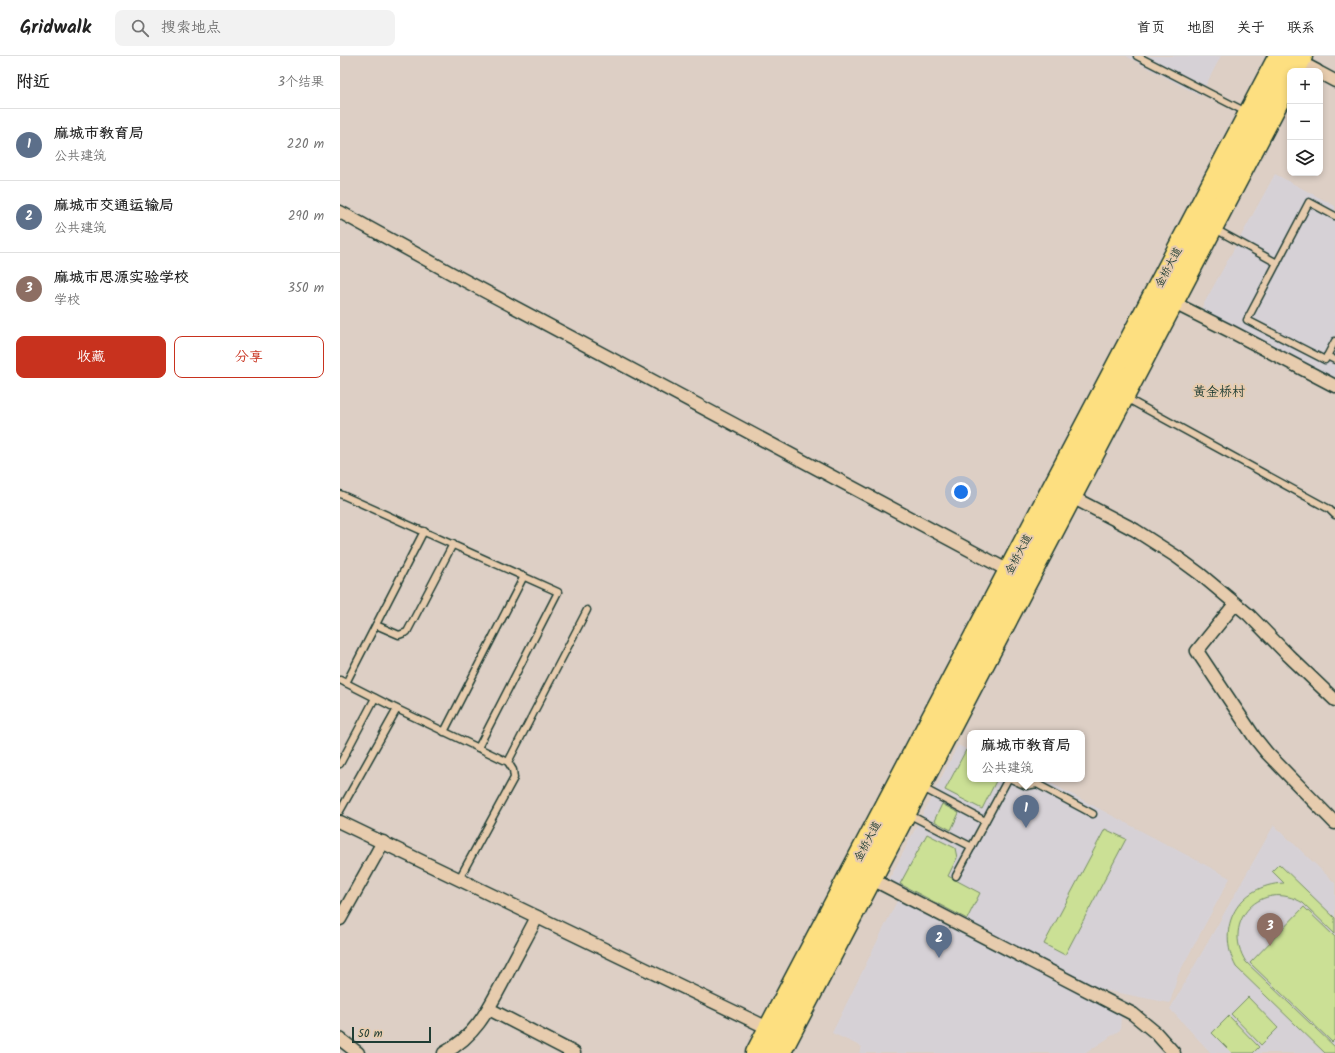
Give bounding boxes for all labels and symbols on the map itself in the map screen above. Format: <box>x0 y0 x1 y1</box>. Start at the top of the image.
street label: 金桥大道 <box>1151 244 1187 291</box>
district label: 黄金桥村 <box>1193 382 1245 403</box>
your location <box>951 482 971 502</box>
street label: 金桥大道 <box>1001 531 1037 578</box>
pin: 1 <box>1013 795 1039 828</box>
street label: 金桥大道 <box>850 818 886 865</box>
pin: 3 <box>1257 913 1283 946</box>
pin: 2 <box>926 925 952 958</box>
scale bar <box>352 1025 431 1044</box>

